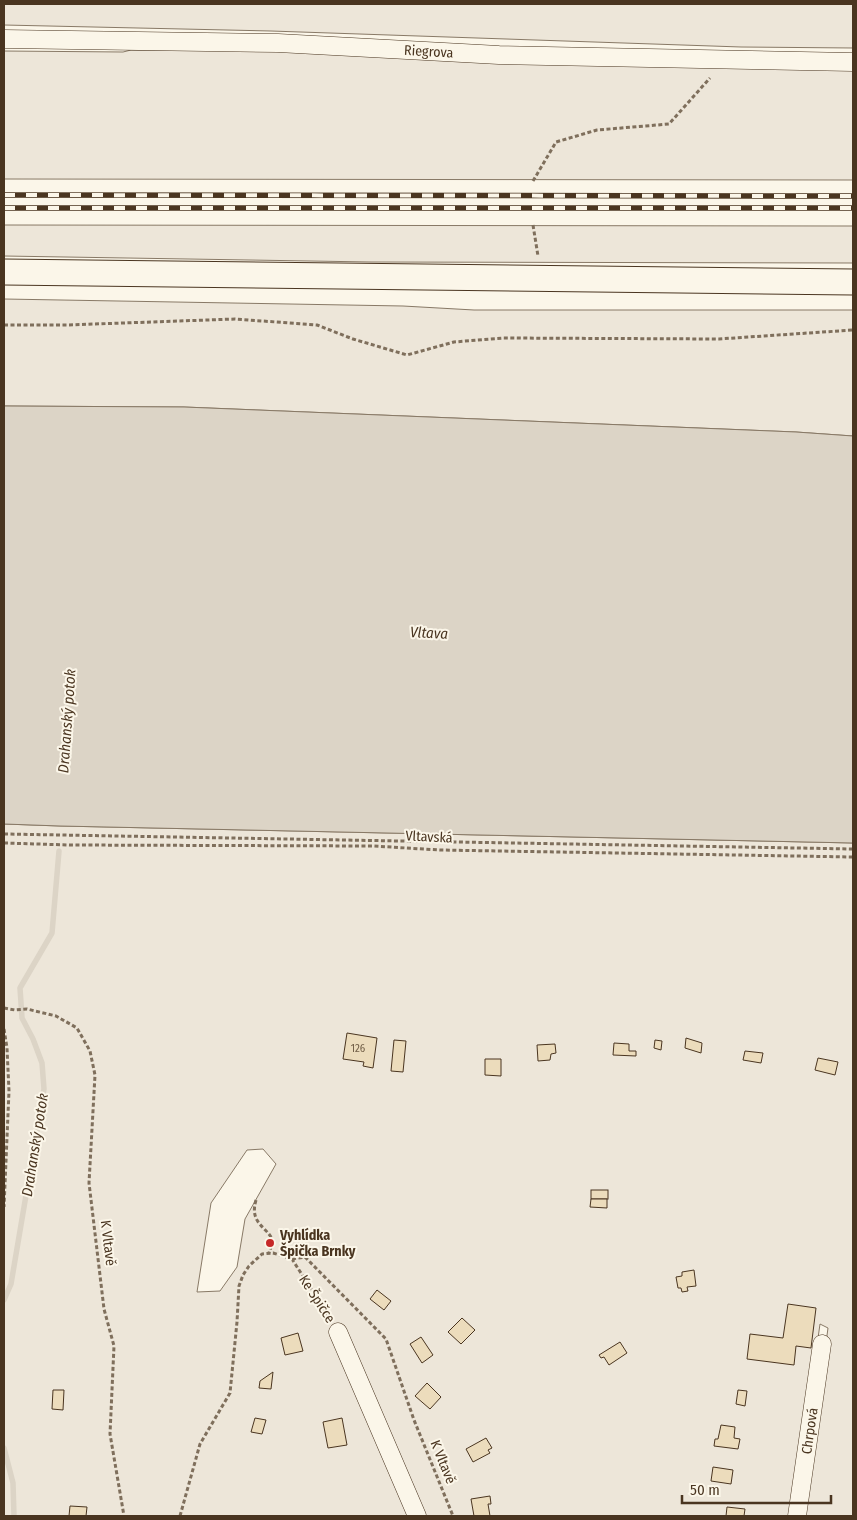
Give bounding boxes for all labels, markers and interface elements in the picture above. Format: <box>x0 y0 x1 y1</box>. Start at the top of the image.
street label: Riegrova <box>404 41 454 61</box>
water label: Vltava <box>409 623 449 643</box>
water label: Drahanský potok <box>54 668 80 774</box>
street label: Vltavská <box>405 827 453 847</box>
house number: 126 <box>351 1042 366 1055</box>
water label: Drahanský potok <box>18 1092 52 1198</box>
street label: K Vltavě <box>97 1219 119 1267</box>
place label: Vyhlídka Špička Brnky <box>279 1227 356 1260</box>
marker: Vyhlídka Špička Brnky <box>264 1237 276 1249</box>
street label: Ke Špičce <box>295 1271 340 1326</box>
street label: Chrpová <box>798 1406 821 1455</box>
street label: K Vltavě <box>427 1438 459 1486</box>
scale bar <box>682 1472 831 1504</box>
text: 50 m <box>690 1481 720 1499</box>

